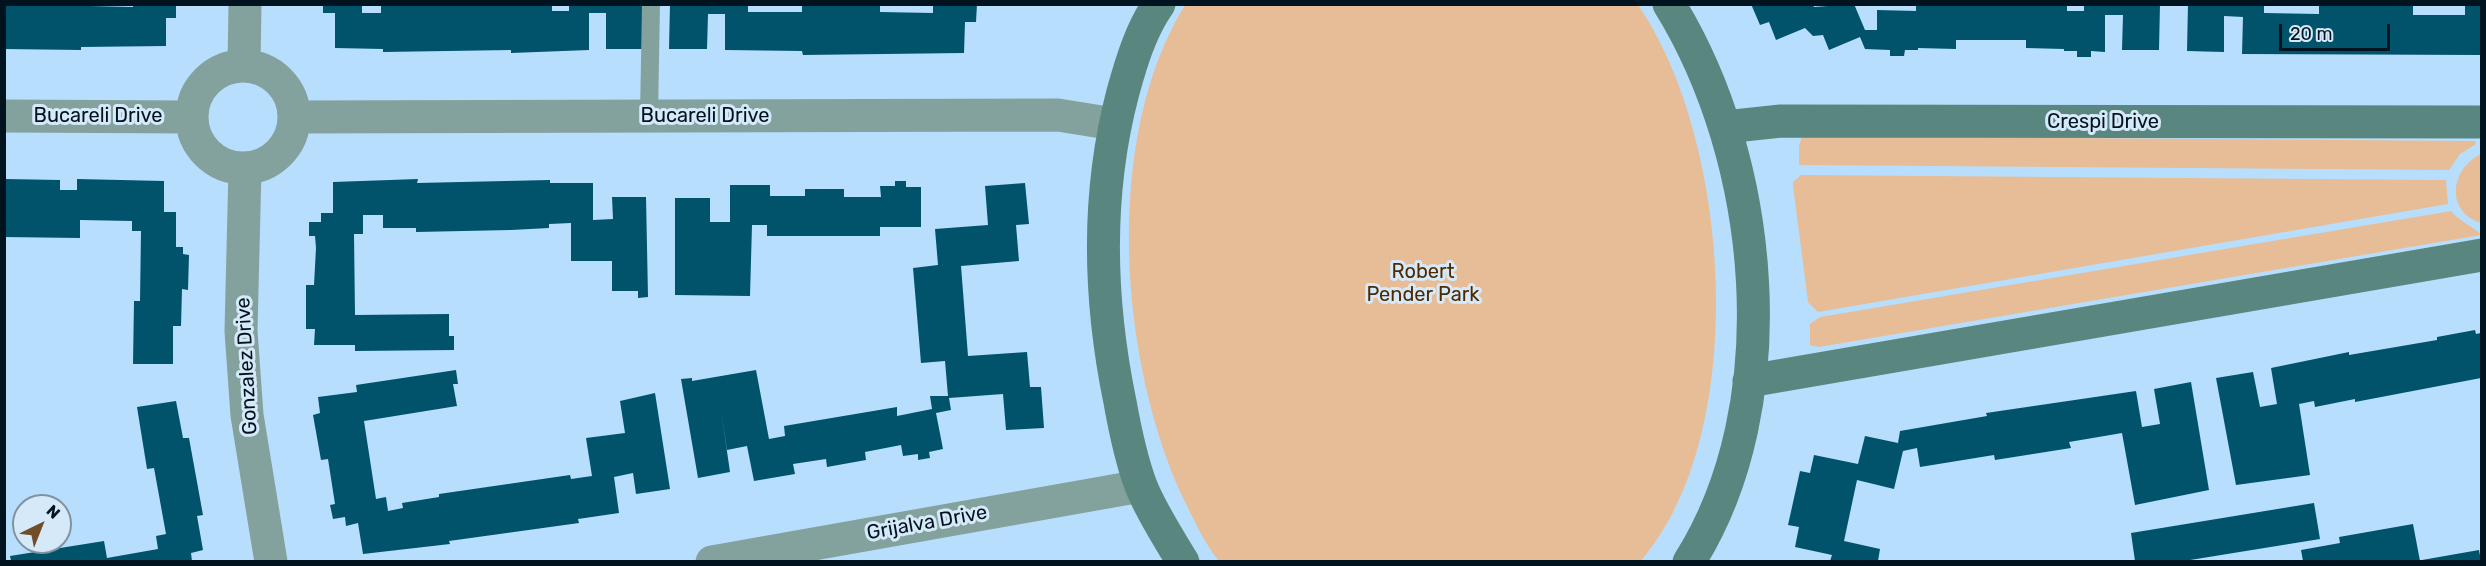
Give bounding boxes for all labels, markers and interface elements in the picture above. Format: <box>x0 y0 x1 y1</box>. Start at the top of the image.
scale bar <box>2282 12 2393 50</box>
text: 20 m <box>2290 23 2332 45</box>
street label: Bucareli Drive <box>34 104 162 128</box>
street label: Bucareli Drive <box>641 104 769 128</box>
street label: Crespi Drive <box>2047 110 2159 134</box>
park label: Robert Pender Park <box>1366 260 1480 307</box>
street label: Gonzalez Drive <box>231 297 263 435</box>
north arrow <box>12 494 72 554</box>
text: N <box>43 501 64 523</box>
street label: Grijalva Drive <box>865 501 989 545</box>

